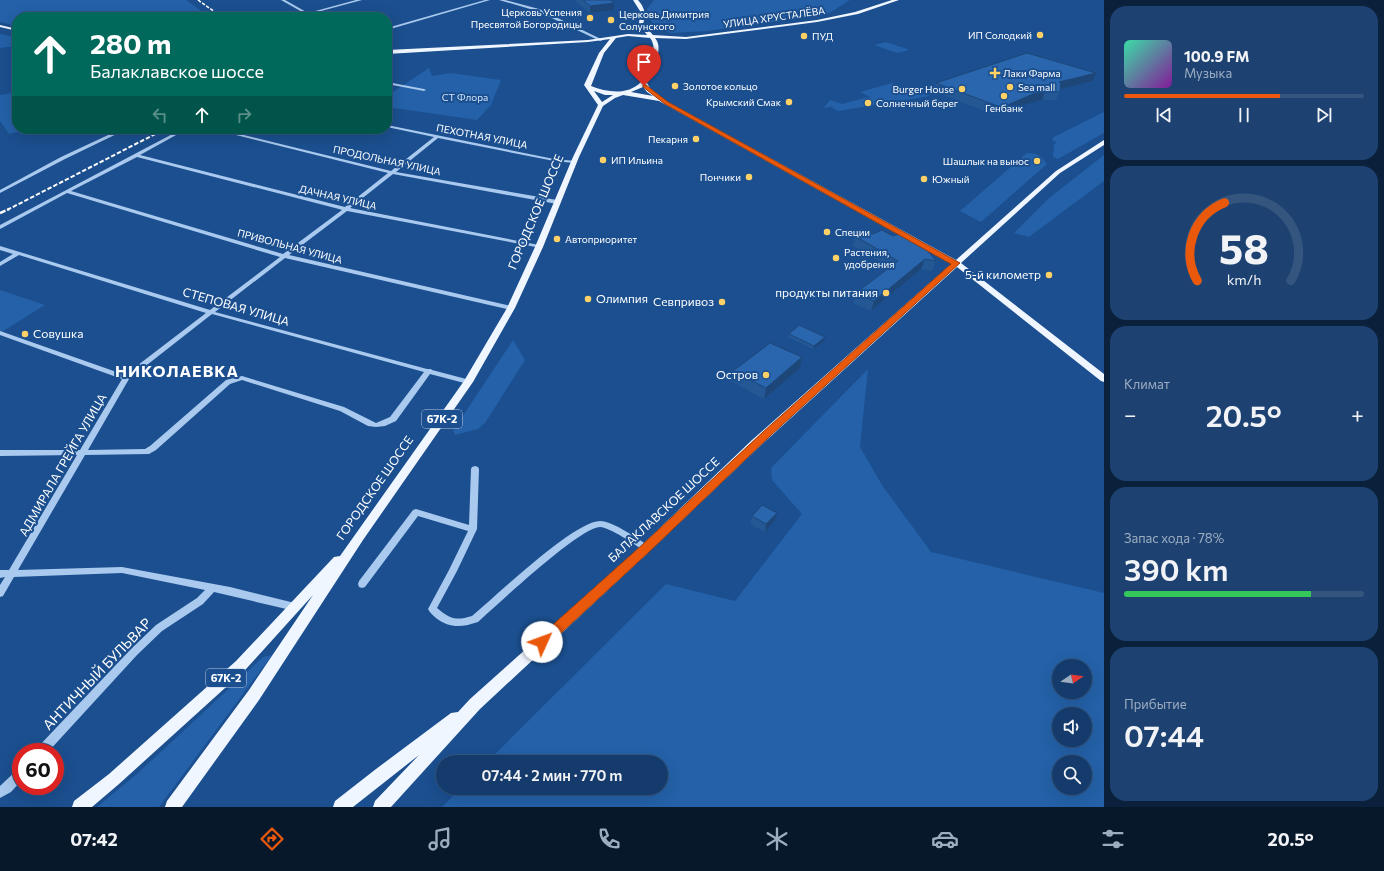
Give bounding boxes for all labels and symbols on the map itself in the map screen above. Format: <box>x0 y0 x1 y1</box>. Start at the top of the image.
street label: УЛИЦА ХРУСТАЛЁВА <box>722 4 826 30</box>
place label: Церковь Успения Пресвятой Богородицы <box>471 6 582 30</box>
place label: Церковь Димитрия Солунского <box>619 8 709 32</box>
marker: Церковь Успения Пресвятой Богородицы <box>585 13 595 23</box>
marker: Церковь Димитрия Солунского <box>606 15 616 25</box>
place label: ИП Солодкий <box>968 29 1032 41</box>
place label: ПУД <box>812 30 833 42</box>
marker: ИП Солодкий <box>1035 30 1045 40</box>
marker: ПУД <box>799 31 809 41</box>
pin <box>627 45 661 86</box>
place label: Лаки Фарма <box>1003 67 1061 79</box>
marker: Лаки Фарма <box>990 68 1000 78</box>
place label: Золотое кольцо <box>683 80 758 92</box>
marker: Золотое кольцо <box>670 81 680 91</box>
place label: Sea mall <box>1018 81 1055 93</box>
marker: Sea mall <box>1005 82 1015 92</box>
place label: Burger House <box>893 83 954 95</box>
marker: Burger House <box>957 84 967 94</box>
park label: СТ Флора <box>442 91 488 103</box>
marker: Генбанк <box>999 91 1009 101</box>
place label: Крымский Смак <box>706 96 782 108</box>
marker: Крымский Смак <box>784 97 794 107</box>
place label: Солнечный берег <box>876 97 959 109</box>
marker: Солнечный берег <box>863 98 873 108</box>
place label: Генбанк <box>985 102 1024 114</box>
street label: ПЕХОТНАЯ УЛИЦА <box>435 121 529 151</box>
place label: Пекарня <box>648 133 688 145</box>
marker: Пекарня <box>691 134 701 144</box>
street label: ПРОДОЛЬНАЯ УЛИЦА <box>332 143 442 177</box>
street label: ГОРОДСКОЕ ШОССЕ <box>504 152 566 271</box>
place label: ИП Ильина <box>611 154 663 166</box>
marker: ИП Ильина <box>598 155 608 165</box>
place label: Шашлык на вынос <box>943 155 1029 167</box>
marker: Шашлык на вынос <box>1032 156 1042 166</box>
place label: Пончики <box>700 171 741 183</box>
marker: Пончики <box>744 172 754 182</box>
place label: Южный <box>932 173 969 185</box>
marker: Южный <box>919 174 929 184</box>
street label: ДАЧНАЯ УЛИЦА <box>298 182 378 212</box>
street label: ПРИВОЛЬНАЯ УЛИЦА <box>236 226 344 266</box>
place label: Специи <box>835 226 870 238</box>
marker: Специи <box>822 227 832 237</box>
place label: Автоприоритет <box>565 233 638 245</box>
marker: Автоприоритет <box>552 234 562 244</box>
place label: Растения, удобрения <box>844 246 895 270</box>
marker: Растения, удобрения <box>831 253 841 263</box>
place label: 5-й километр <box>965 267 1041 281</box>
marker: 5-й километр <box>1044 270 1054 280</box>
street label: СТЕПОВАЯ УЛИЦА <box>181 284 291 328</box>
place label: продукты питания <box>775 285 878 299</box>
marker: продукты питания <box>881 288 891 298</box>
place label: Олимпия <box>596 291 648 305</box>
marker: Олимпия <box>583 294 593 304</box>
place label: Севпривоз <box>653 294 714 308</box>
marker: Севпривоз <box>717 297 727 307</box>
place label: Совушка <box>33 326 84 340</box>
marker: Совушка <box>20 329 30 339</box>
district label: НИКОЛАЕВКА <box>115 361 239 380</box>
place label: Остров <box>716 367 758 381</box>
marker: Остров <box>761 370 771 380</box>
street label: АДМИРАЛА ГРЕЙГА УЛИЦА <box>15 391 109 538</box>
road number: 67К-2 <box>422 410 462 428</box>
street label: ГОРОДСКОЕ ШОССЕ <box>333 433 415 542</box>
street label: БАЛАКЛАВСКОЕ ШОССЕ <box>605 454 722 565</box>
street label: АНТИЧНЫЙ БУЛЬВАР <box>39 614 155 733</box>
position arrow <box>521 621 563 663</box>
north arrow <box>1052 659 1092 699</box>
road number: 67К-2 <box>206 669 246 687</box>
speed limit sign: 60 <box>12 743 64 795</box>

